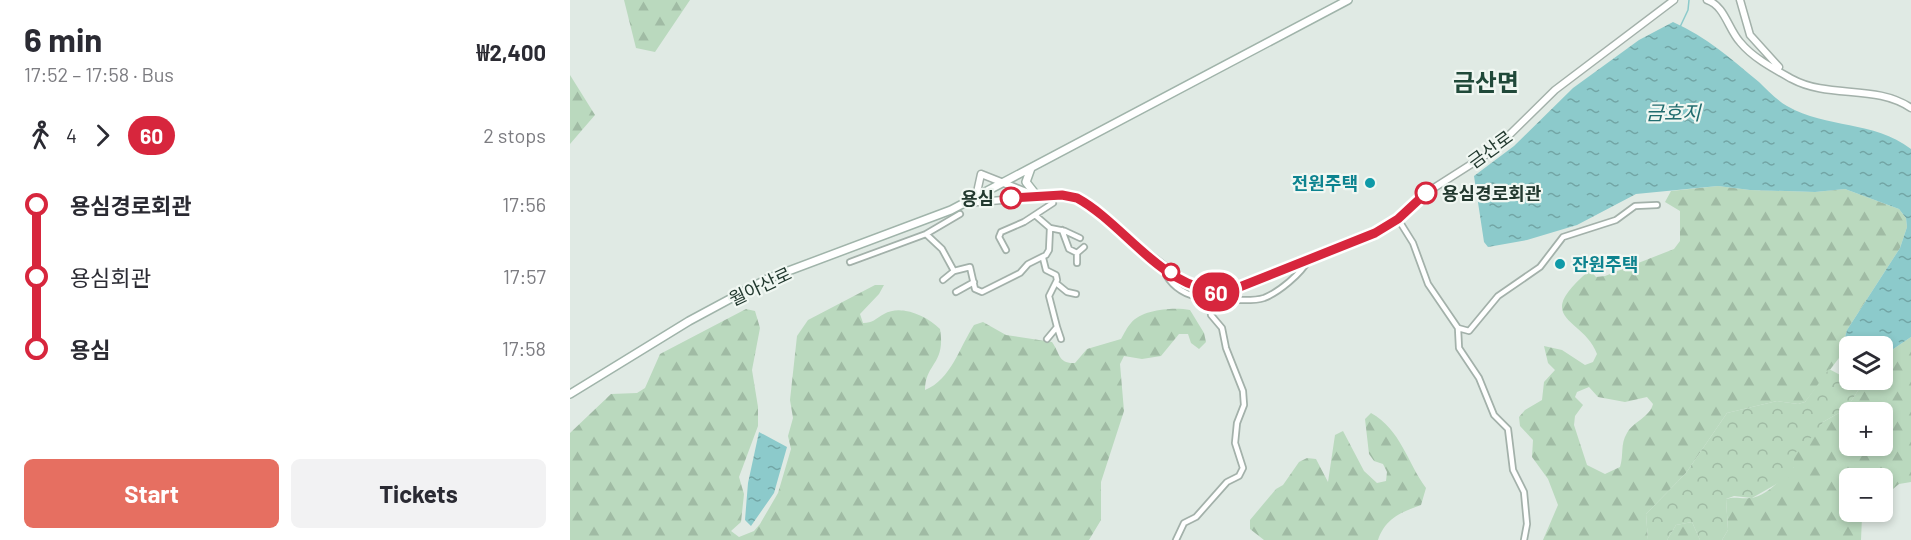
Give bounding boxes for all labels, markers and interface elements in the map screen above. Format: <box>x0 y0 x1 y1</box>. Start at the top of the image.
text: 6 min <box>24 19 102 59</box>
text: ₩2,400 <box>476 39 546 65</box>
text: 17:52 – 17:58 · Bus <box>24 62 174 86</box>
district label: 금산면 <box>1453 67 1519 96</box>
water label: 금호지 <box>1645 100 1702 124</box>
icon: walk <box>24 119 57 152</box>
icon: forward <box>86 119 119 152</box>
text: 4 <box>66 123 77 147</box>
text: 60 <box>140 123 163 148</box>
text: 2 stops <box>483 123 546 147</box>
street label: 금산로 <box>1463 125 1517 173</box>
place label: 전원주택 <box>1292 172 1358 194</box>
marker: 전원주택 <box>1363 176 1377 190</box>
marker: 용심경로회관 <box>1415 182 1437 204</box>
place label: 용심경로회관 <box>1442 182 1542 204</box>
place label: 용심 <box>961 187 994 209</box>
marker: 용심 <box>1000 187 1022 209</box>
text: 용심경로회관 <box>70 192 191 218</box>
text: 17:56 <box>502 192 546 216</box>
place label: 잔원주택 <box>1572 253 1638 275</box>
marker: 잔원주택 <box>1553 257 1567 271</box>
street label: 월아산로 <box>725 262 795 310</box>
unlabelled marker <box>1162 263 1180 281</box>
text: 용심회관 <box>70 264 151 290</box>
text: 17:57 <box>503 264 546 288</box>
line badge: 60 <box>1189 272 1243 312</box>
text: 60 <box>1204 280 1228 305</box>
text: 용심 <box>70 336 110 362</box>
text: 17:58 <box>502 336 546 360</box>
map controls <box>1839 336 1893 522</box>
button: layers <box>1839 336 1893 390</box>
button: + <box>1839 402 1893 456</box>
button: Start <box>24 459 279 528</box>
button: Tickets <box>291 459 546 528</box>
button: − <box>1839 468 1893 522</box>

